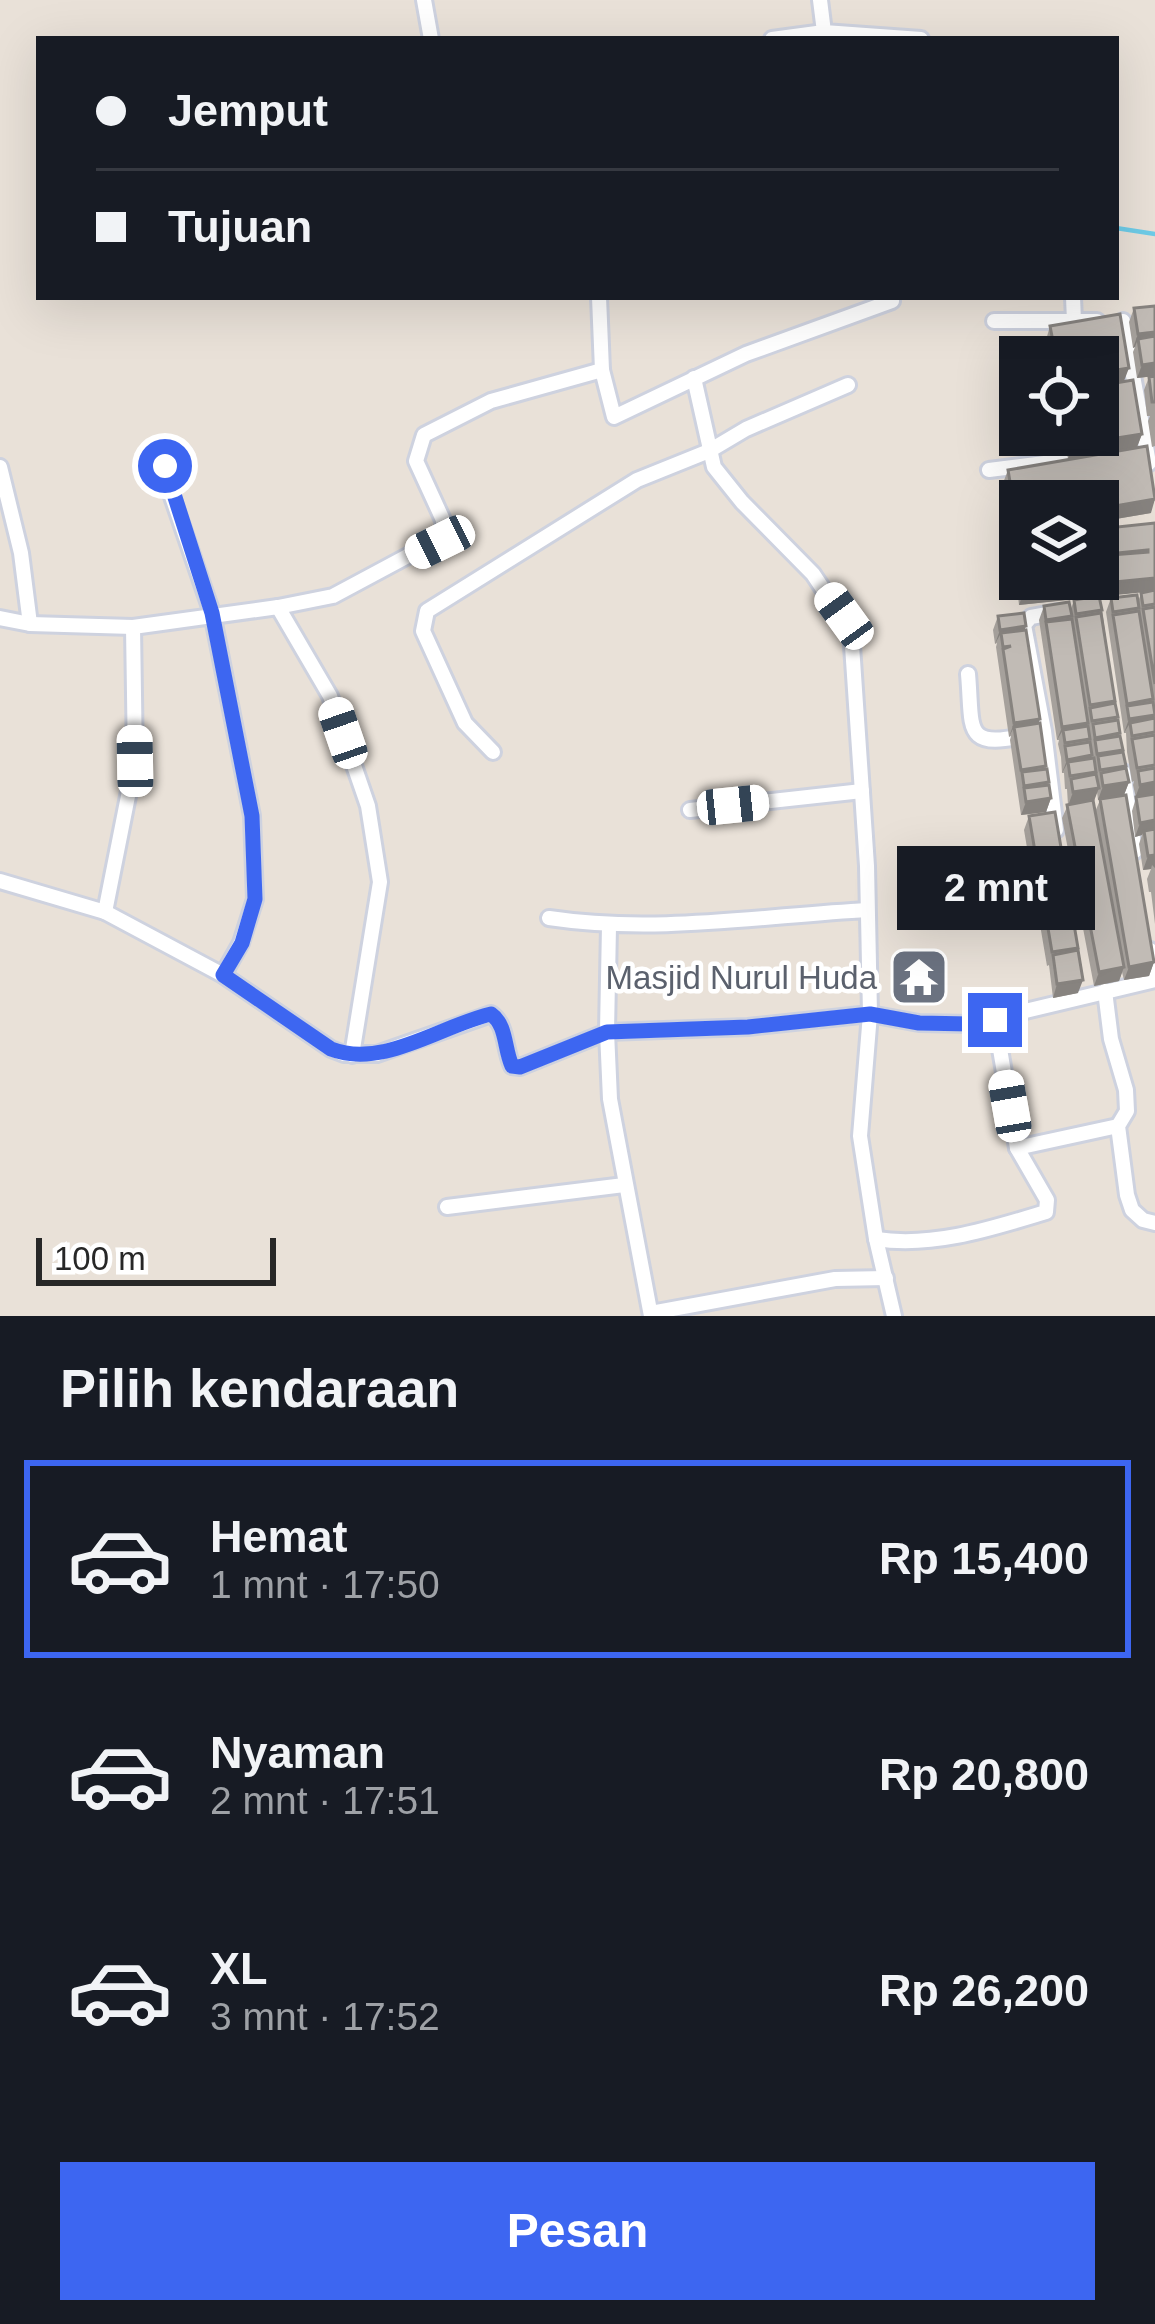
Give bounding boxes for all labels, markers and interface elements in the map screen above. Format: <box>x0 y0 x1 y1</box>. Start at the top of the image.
text: Jemput <box>168 85 328 136</box>
text: Tujuan <box>168 201 312 252</box>
map controls <box>999 336 1119 600</box>
button: locate <box>999 336 1119 456</box>
route start <box>138 439 192 493</box>
button: layers <box>999 480 1119 600</box>
car <box>400 510 480 574</box>
car <box>808 576 880 656</box>
car <box>314 693 372 773</box>
car <box>116 725 154 797</box>
car <box>695 783 771 827</box>
callout: 2 mnt <box>896 846 1094 930</box>
text: 2 mnt <box>944 866 1048 909</box>
temple icon: Masjid Nurul Huda <box>888 946 950 1008</box>
place label: Masjid Nurul Huda <box>606 959 878 996</box>
route end <box>968 993 1022 1047</box>
car <box>986 1067 1034 1145</box>
scale bar <box>36 1232 276 1285</box>
text: 100 m <box>54 1240 146 1277</box>
text: Pilih kendaraan <box>60 1358 459 1418</box>
icon: car <box>66 1505 174 1613</box>
text: Hemat <box>210 1511 348 1562</box>
text: Rp 15,400 <box>879 1533 1089 1584</box>
text: 1 mnt · 17:50 <box>210 1563 440 1606</box>
icon: car <box>66 1721 174 1829</box>
text: Nyaman <box>210 1727 385 1778</box>
text: Rp 20,800 <box>879 1749 1089 1800</box>
text: 2 mnt · 17:51 <box>210 1779 440 1822</box>
icon: car <box>66 1937 174 2045</box>
text: XL <box>210 1943 268 1994</box>
text: Rp 26,200 <box>879 1965 1089 2016</box>
text: 3 mnt · 17:52 <box>210 1995 440 2038</box>
button: Pesan <box>60 2162 1095 2300</box>

